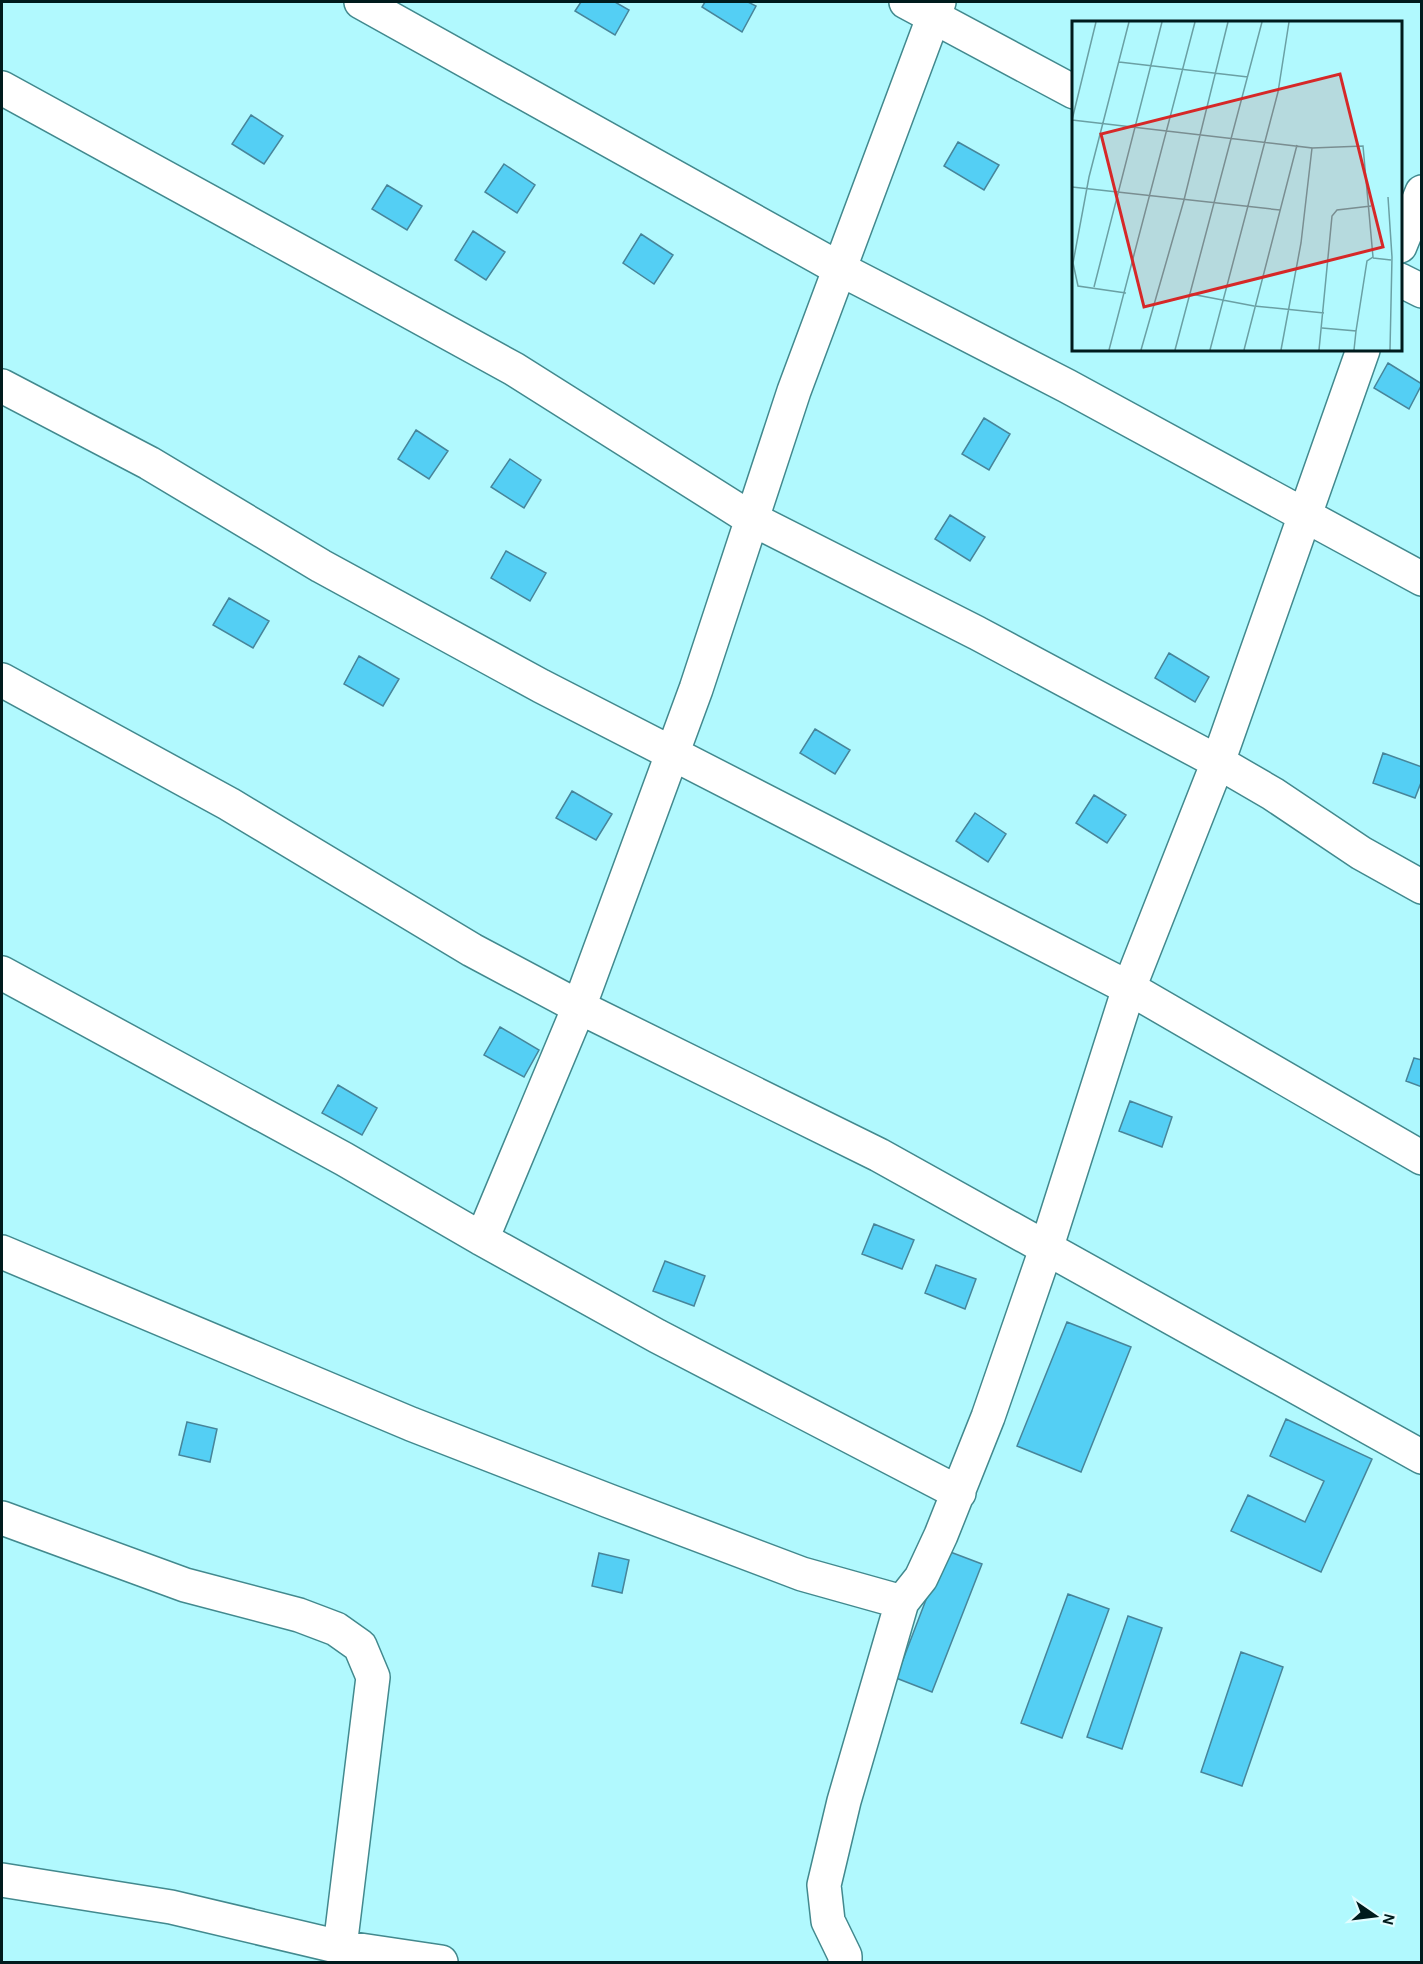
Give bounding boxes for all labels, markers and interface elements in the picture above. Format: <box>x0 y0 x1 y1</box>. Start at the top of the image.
inset map <box>1072 21 1402 351</box>
north arrow <box>1345 1886 1405 1946</box>
text: N <box>1378 1912 1400 1927</box>

